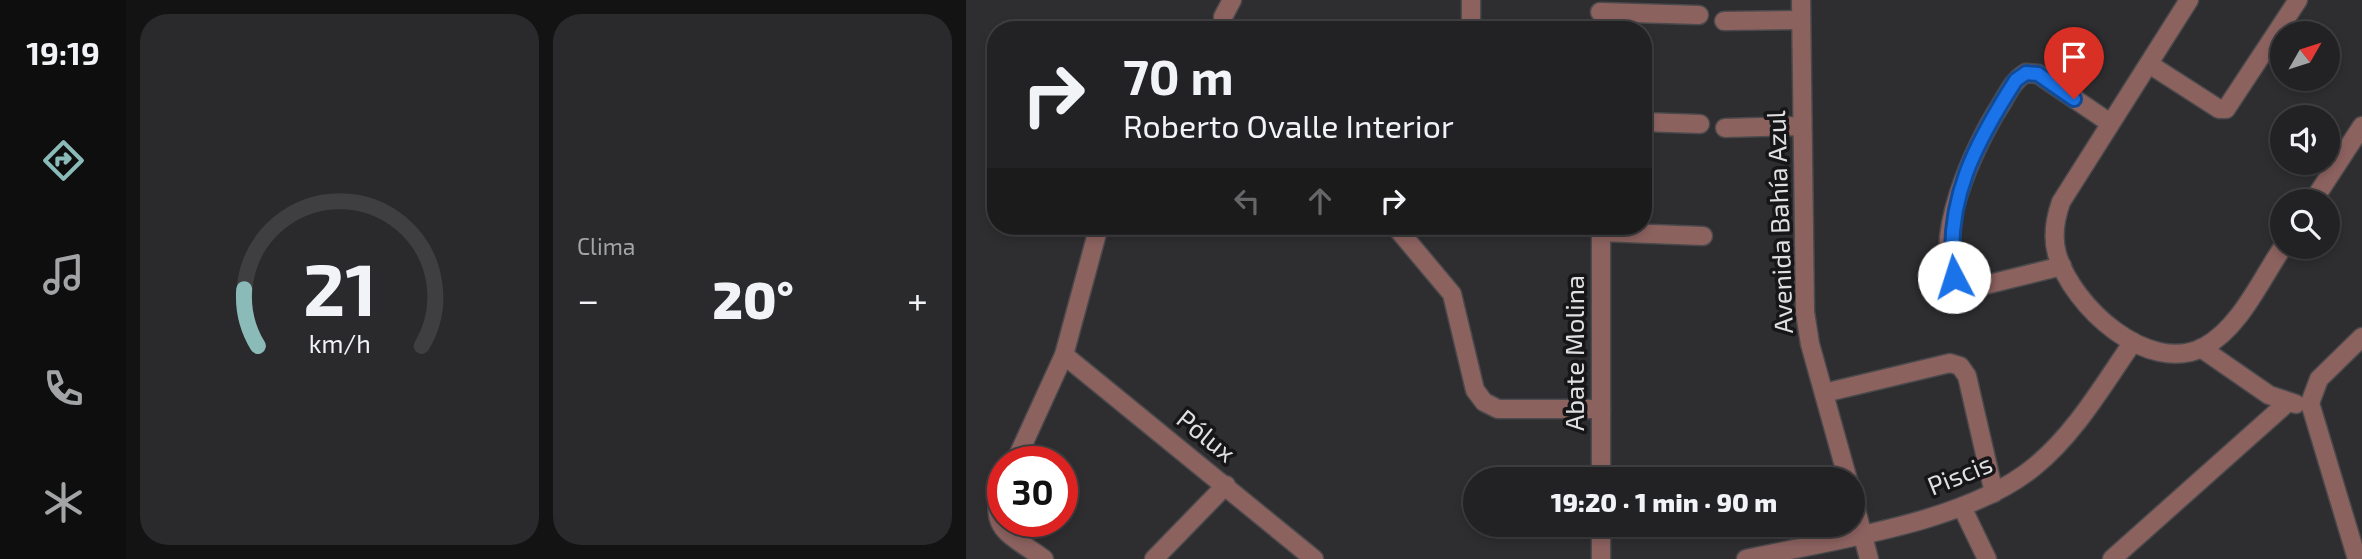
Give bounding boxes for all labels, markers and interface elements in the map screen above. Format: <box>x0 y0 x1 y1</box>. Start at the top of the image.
north arrow <box>2270 21 2340 91</box>
map controls <box>2270 21 2340 259</box>
pin <box>2044 27 2104 99</box>
text: 19:19 <box>26 33 100 71</box>
icon: arrive <box>2055 38 2093 76</box>
text: 70 m <box>1123 46 1234 105</box>
icon: right <box>1008 49 1099 140</box>
button: sound <box>2270 105 2340 175</box>
text: Roberto Ovalle Interior <box>1123 106 1454 144</box>
street label: Avenida Bahía Azul <box>1759 110 1798 334</box>
icon: directions <box>39 136 88 185</box>
icon: left <box>1228 182 1266 220</box>
icon: ahead <box>1301 182 1339 220</box>
icon: right <box>1374 182 1412 220</box>
button: search <box>2270 189 2340 259</box>
text: Clima <box>577 232 635 260</box>
position arrow <box>1917 240 1991 314</box>
text: 21 <box>303 243 376 331</box>
icon: music <box>39 250 88 299</box>
text: 20° <box>712 267 794 329</box>
street label: Abate Molina <box>1558 275 1589 431</box>
text: − <box>577 276 599 322</box>
text: + <box>907 276 928 322</box>
text: km/h <box>308 327 371 357</box>
icon: phone <box>39 364 88 413</box>
street label: Pólux <box>1171 402 1243 468</box>
speed limit sign: 30 <box>987 446 1078 537</box>
street label: Piscis <box>1922 447 1996 501</box>
icon: climate <box>39 478 88 527</box>
text: 19:20 · 1 min · 90 m <box>1551 486 1777 517</box>

